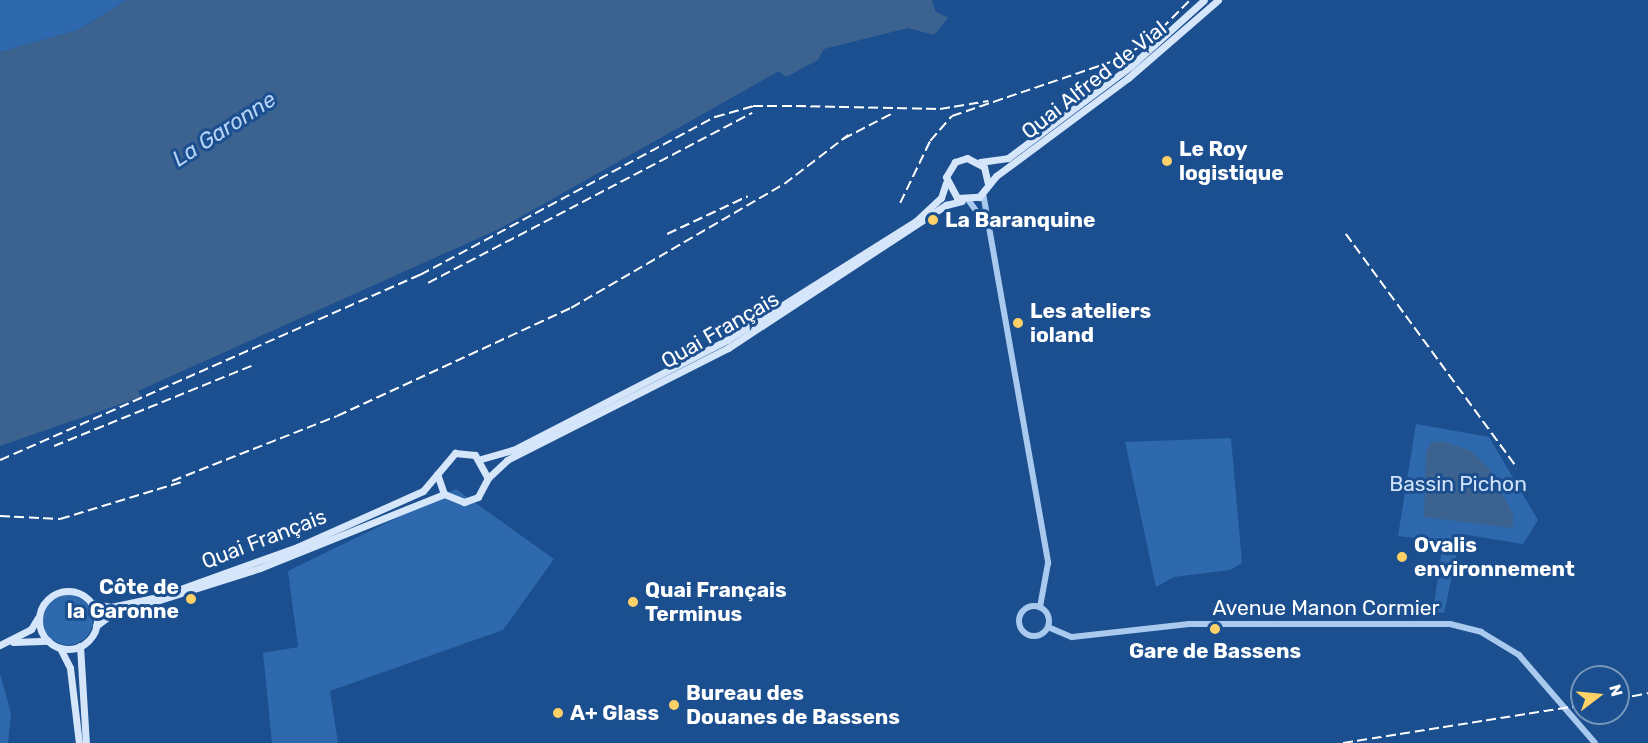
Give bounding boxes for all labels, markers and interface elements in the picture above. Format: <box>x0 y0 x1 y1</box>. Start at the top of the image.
street label: Quai Alfred de Vial <box>1016 15 1172 145</box>
water label: La Garonne <box>167 86 281 172</box>
place label: Le Roy logistique <box>1179 136 1284 186</box>
marker: Le Roy logistique <box>1160 154 1174 168</box>
place label: La Baranquine <box>945 207 1096 233</box>
marker: La Baranquine <box>926 213 940 227</box>
street label: Quai Français <box>657 286 783 374</box>
place label: Les ateliers ioland <box>1030 298 1151 348</box>
marker: Les ateliers ioland <box>1011 316 1025 330</box>
park label: Bassin Pichon <box>1389 471 1527 497</box>
street label: Quai Français <box>198 504 330 574</box>
place label: Ovalis environnement <box>1414 532 1575 582</box>
marker: Ovalis environnement <box>1395 550 1409 564</box>
place label: Côte de la Garonne <box>67 574 179 624</box>
place label: Quai Français Terminus <box>645 577 787 627</box>
marker: Côte de la Garonne <box>184 592 198 606</box>
marker: Quai Français Terminus <box>626 595 640 609</box>
street label: Avenue Manon Cormier <box>1212 595 1440 621</box>
marker: Gare de Bassens <box>1208 622 1222 636</box>
place label: Gare de Bassens <box>1129 638 1301 664</box>
north arrow <box>1570 665 1630 725</box>
place label: Bureau des Douanes de Bassens <box>686 680 900 730</box>
text: N <box>1605 682 1627 699</box>
marker: Bureau des Douanes de Bassens <box>667 698 681 712</box>
place label: A+ Glass <box>570 700 659 726</box>
marker: A+ Glass <box>551 706 565 720</box>

